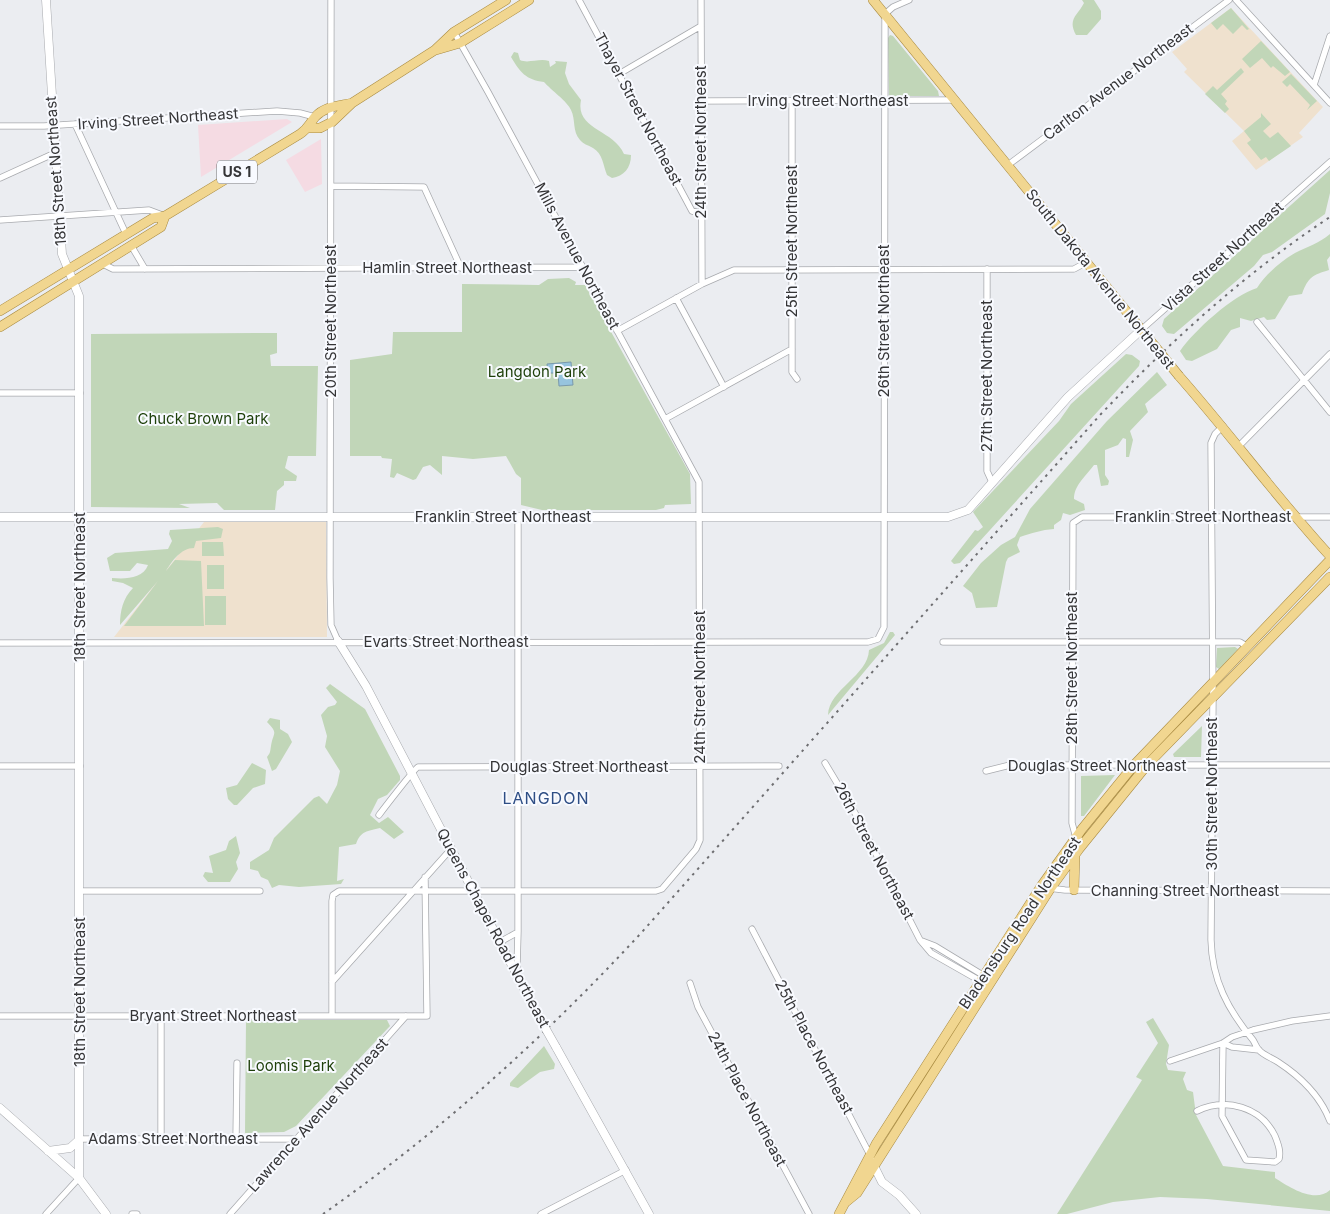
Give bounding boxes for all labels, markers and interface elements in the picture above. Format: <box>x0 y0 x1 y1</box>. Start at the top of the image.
street label: Carlton Avenue Northeast <box>1039 19 1197 144</box>
street label: Thayer Street Northeast <box>590 29 687 188</box>
street label: 24th Street Northeast <box>691 65 710 219</box>
street label: Irving Street Northeast <box>748 91 909 110</box>
street label: 18th Street Northeast <box>41 95 70 247</box>
street label: Irving Street Northeast <box>77 103 239 134</box>
road number: US 1 <box>217 160 257 183</box>
street label: 25th Street Northeast <box>782 164 801 317</box>
street label: Mills Avenue Northeast <box>531 179 624 333</box>
street label: South Dakota Avenue Northeast <box>1022 185 1179 373</box>
street label: Vista Street Northeast <box>1158 197 1287 316</box>
street label: 20th Street Northeast <box>321 244 340 398</box>
street label: 26th Street Northeast <box>874 244 893 398</box>
street label: Hamlin Street Northeast <box>362 258 532 277</box>
street label: 27th Street Northeast <box>977 300 996 452</box>
park label: Langdon Park <box>488 362 587 381</box>
park label: Chuck Brown Park <box>137 409 269 428</box>
street label: Franklin Street Northeast <box>415 507 591 526</box>
street label: Franklin Street Northeast <box>1115 507 1291 526</box>
street label: 18th Street Northeast <box>70 512 89 662</box>
street label: 28th Street Northeast <box>1062 591 1081 745</box>
street label: 24th Street Northeast <box>690 610 709 764</box>
street label: Evarts Street Northeast <box>363 632 529 651</box>
street label: 30th Street Northeast <box>1202 717 1221 871</box>
street label: Douglas Street Northeast <box>1008 756 1186 775</box>
street label: Douglas Street Northeast <box>490 757 668 776</box>
street label: 26th Street Northeast <box>830 779 919 923</box>
district label: LANGDON <box>503 788 589 808</box>
street label: Queens Chapel Road Northeast <box>433 825 554 1031</box>
street label: Bladensburg Road Northeast <box>955 833 1085 1013</box>
street label: Channing Street Northeast <box>1091 881 1279 900</box>
street label: 18th Street Northeast <box>70 917 89 1067</box>
street label: 25th Place Northeast <box>771 976 858 1117</box>
street label: Bryant Street Northeast <box>129 1006 297 1025</box>
street label: 24th Place Northeast <box>704 1028 791 1169</box>
street label: Lawrence Avenue Northeast <box>243 1034 392 1196</box>
park label: Loomis Park <box>247 1056 336 1075</box>
street label: Adams Street Northeast <box>88 1129 258 1148</box>

